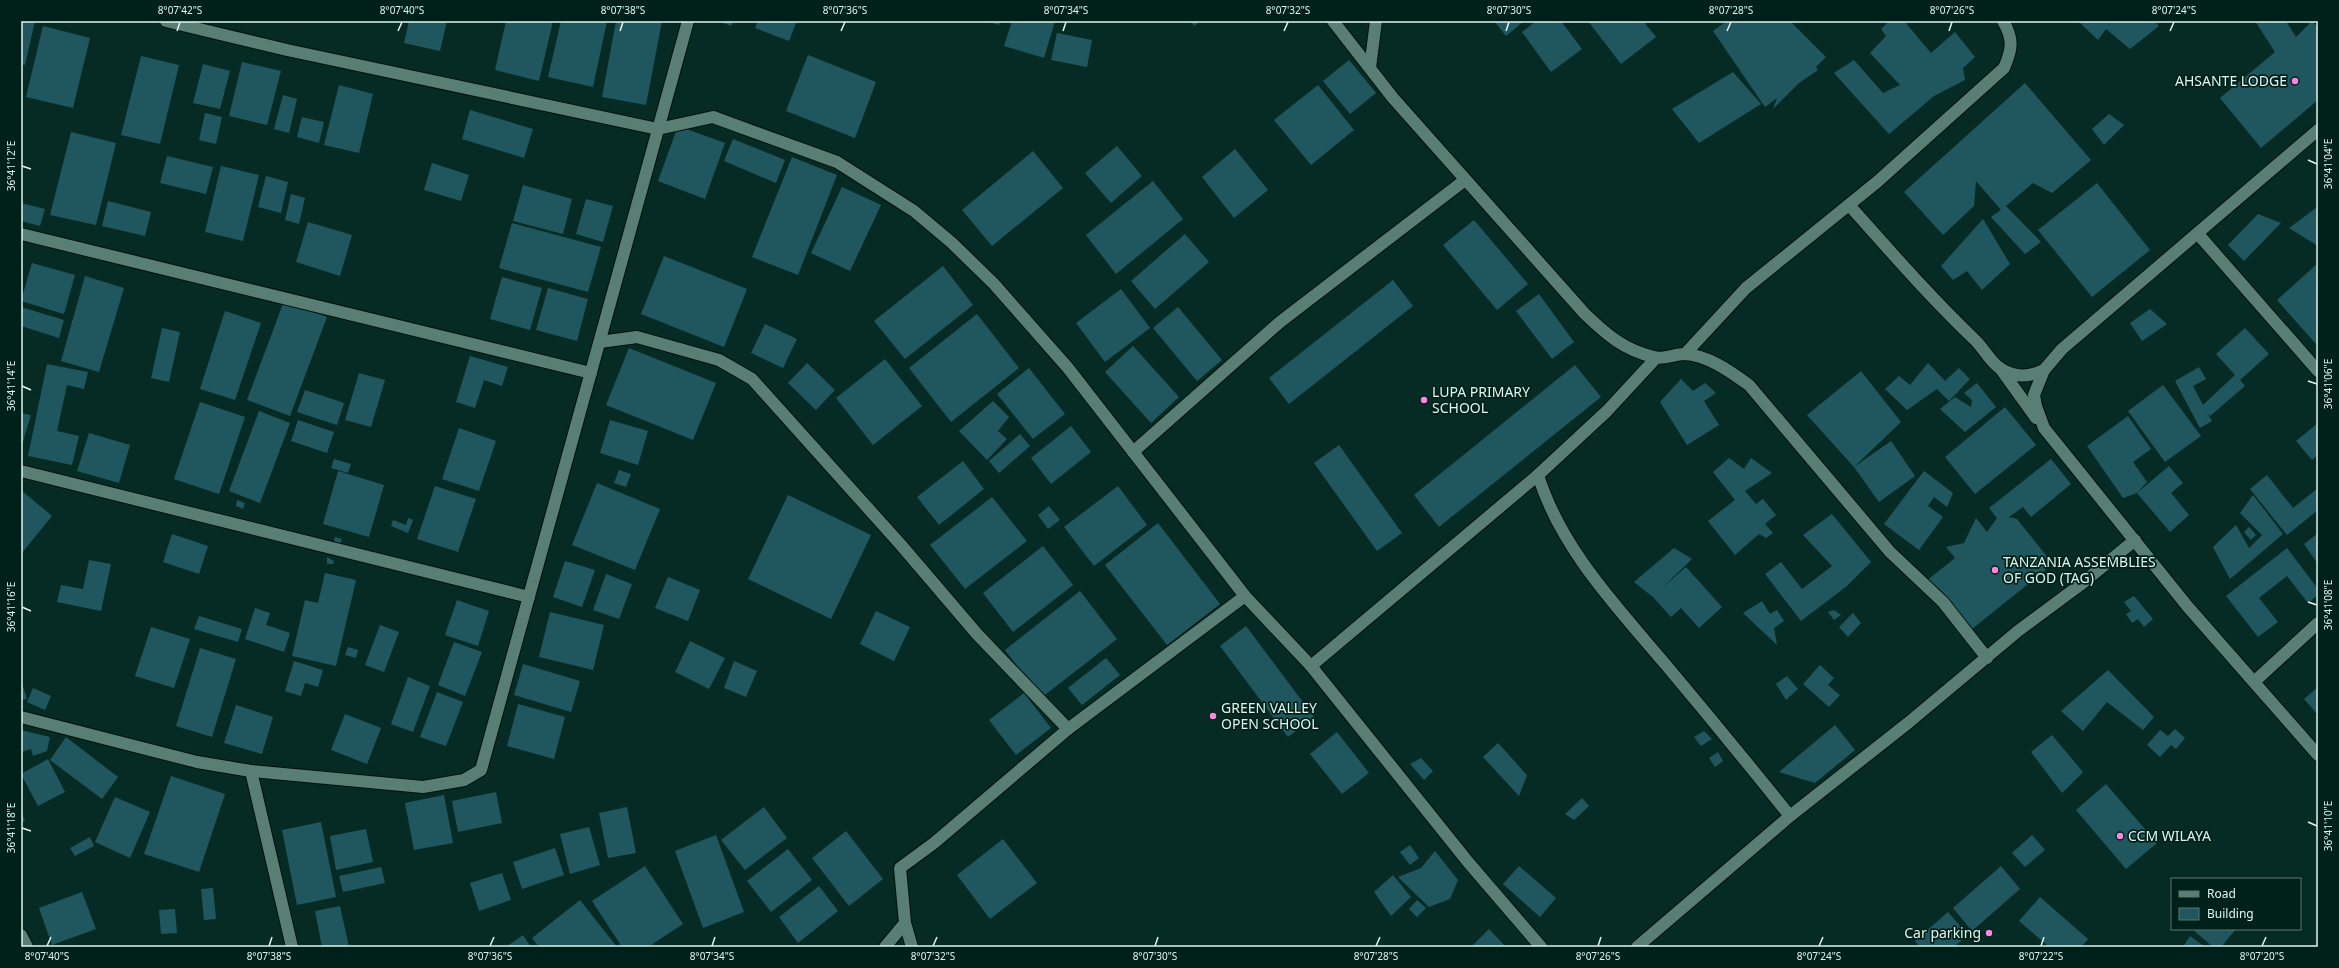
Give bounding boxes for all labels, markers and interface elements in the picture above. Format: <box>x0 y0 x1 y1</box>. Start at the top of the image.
text: 8°07'42"S <box>158 3 203 17</box>
text: 8°07'40"S <box>380 3 425 17</box>
text: 8°07'38"S <box>601 3 646 17</box>
text: 8°07'36"S <box>823 3 868 17</box>
text: 8°07'34"S <box>1044 3 1089 17</box>
text: 8°07'32"S <box>1266 3 1311 17</box>
text: 8°07'30"S <box>1487 3 1532 17</box>
text: 8°07'28"S <box>1709 3 1754 17</box>
text: 8°07'26"S <box>1930 3 1975 17</box>
text: 8°07'24"S <box>2152 3 2197 17</box>
place label: AHSANTE LODGE <box>2175 71 2287 90</box>
marker: AHSANTE LODGE <box>2290 76 2300 86</box>
text: 36°41'04"E <box>2321 139 2335 189</box>
text: 36°41'12"E <box>4 141 18 191</box>
text: 36°41'06"E <box>2321 359 2335 409</box>
text: 36°41'14"E <box>4 361 18 411</box>
place label: LUPA PRIMARY SCHOOL <box>1432 382 1530 417</box>
marker: LUPA PRIMARY SCHOOL <box>1419 395 1429 405</box>
place label: TANZANIA ASSEMBLIES OF GOD (TAG) <box>2003 552 2156 587</box>
marker: TANZANIA ASSEMBLIES OF GOD (TAG) <box>1990 565 2000 575</box>
text: 36°41'08"E <box>2321 580 2335 630</box>
text: 36°41'16"E <box>4 582 18 632</box>
place label: GREEN VALLEY OPEN SCHOOL <box>1221 698 1319 733</box>
marker: GREEN VALLEY OPEN SCHOOL <box>1208 711 1218 721</box>
text: 36°41'10"E <box>2321 801 2335 851</box>
text: 36°41'18"E <box>4 803 18 853</box>
place label: CCM WILAYA <box>2128 826 2211 845</box>
marker: CCM WILAYA <box>2115 831 2125 841</box>
legend <box>2171 878 2301 930</box>
text: Road <box>2207 885 2236 902</box>
text: Building <box>2207 905 2254 922</box>
place label: Car parking <box>1904 923 1981 942</box>
marker: Car parking <box>1984 928 1994 938</box>
text: 8°07'40"S <box>25 949 70 963</box>
text: 8°07'38"S <box>247 949 292 963</box>
text: 8°07'36"S <box>468 949 513 963</box>
text: 8°07'34"S <box>690 949 735 963</box>
text: 8°07'32"S <box>911 949 956 963</box>
text: 8°07'30"S <box>1133 949 1178 963</box>
text: 8°07'28"S <box>1354 949 1399 963</box>
text: 8°07'26"S <box>1576 949 1621 963</box>
text: 8°07'24"S <box>1797 949 1842 963</box>
text: 8°07'22"S <box>2019 949 2064 963</box>
text: 8°07'20"S <box>2240 949 2285 963</box>

